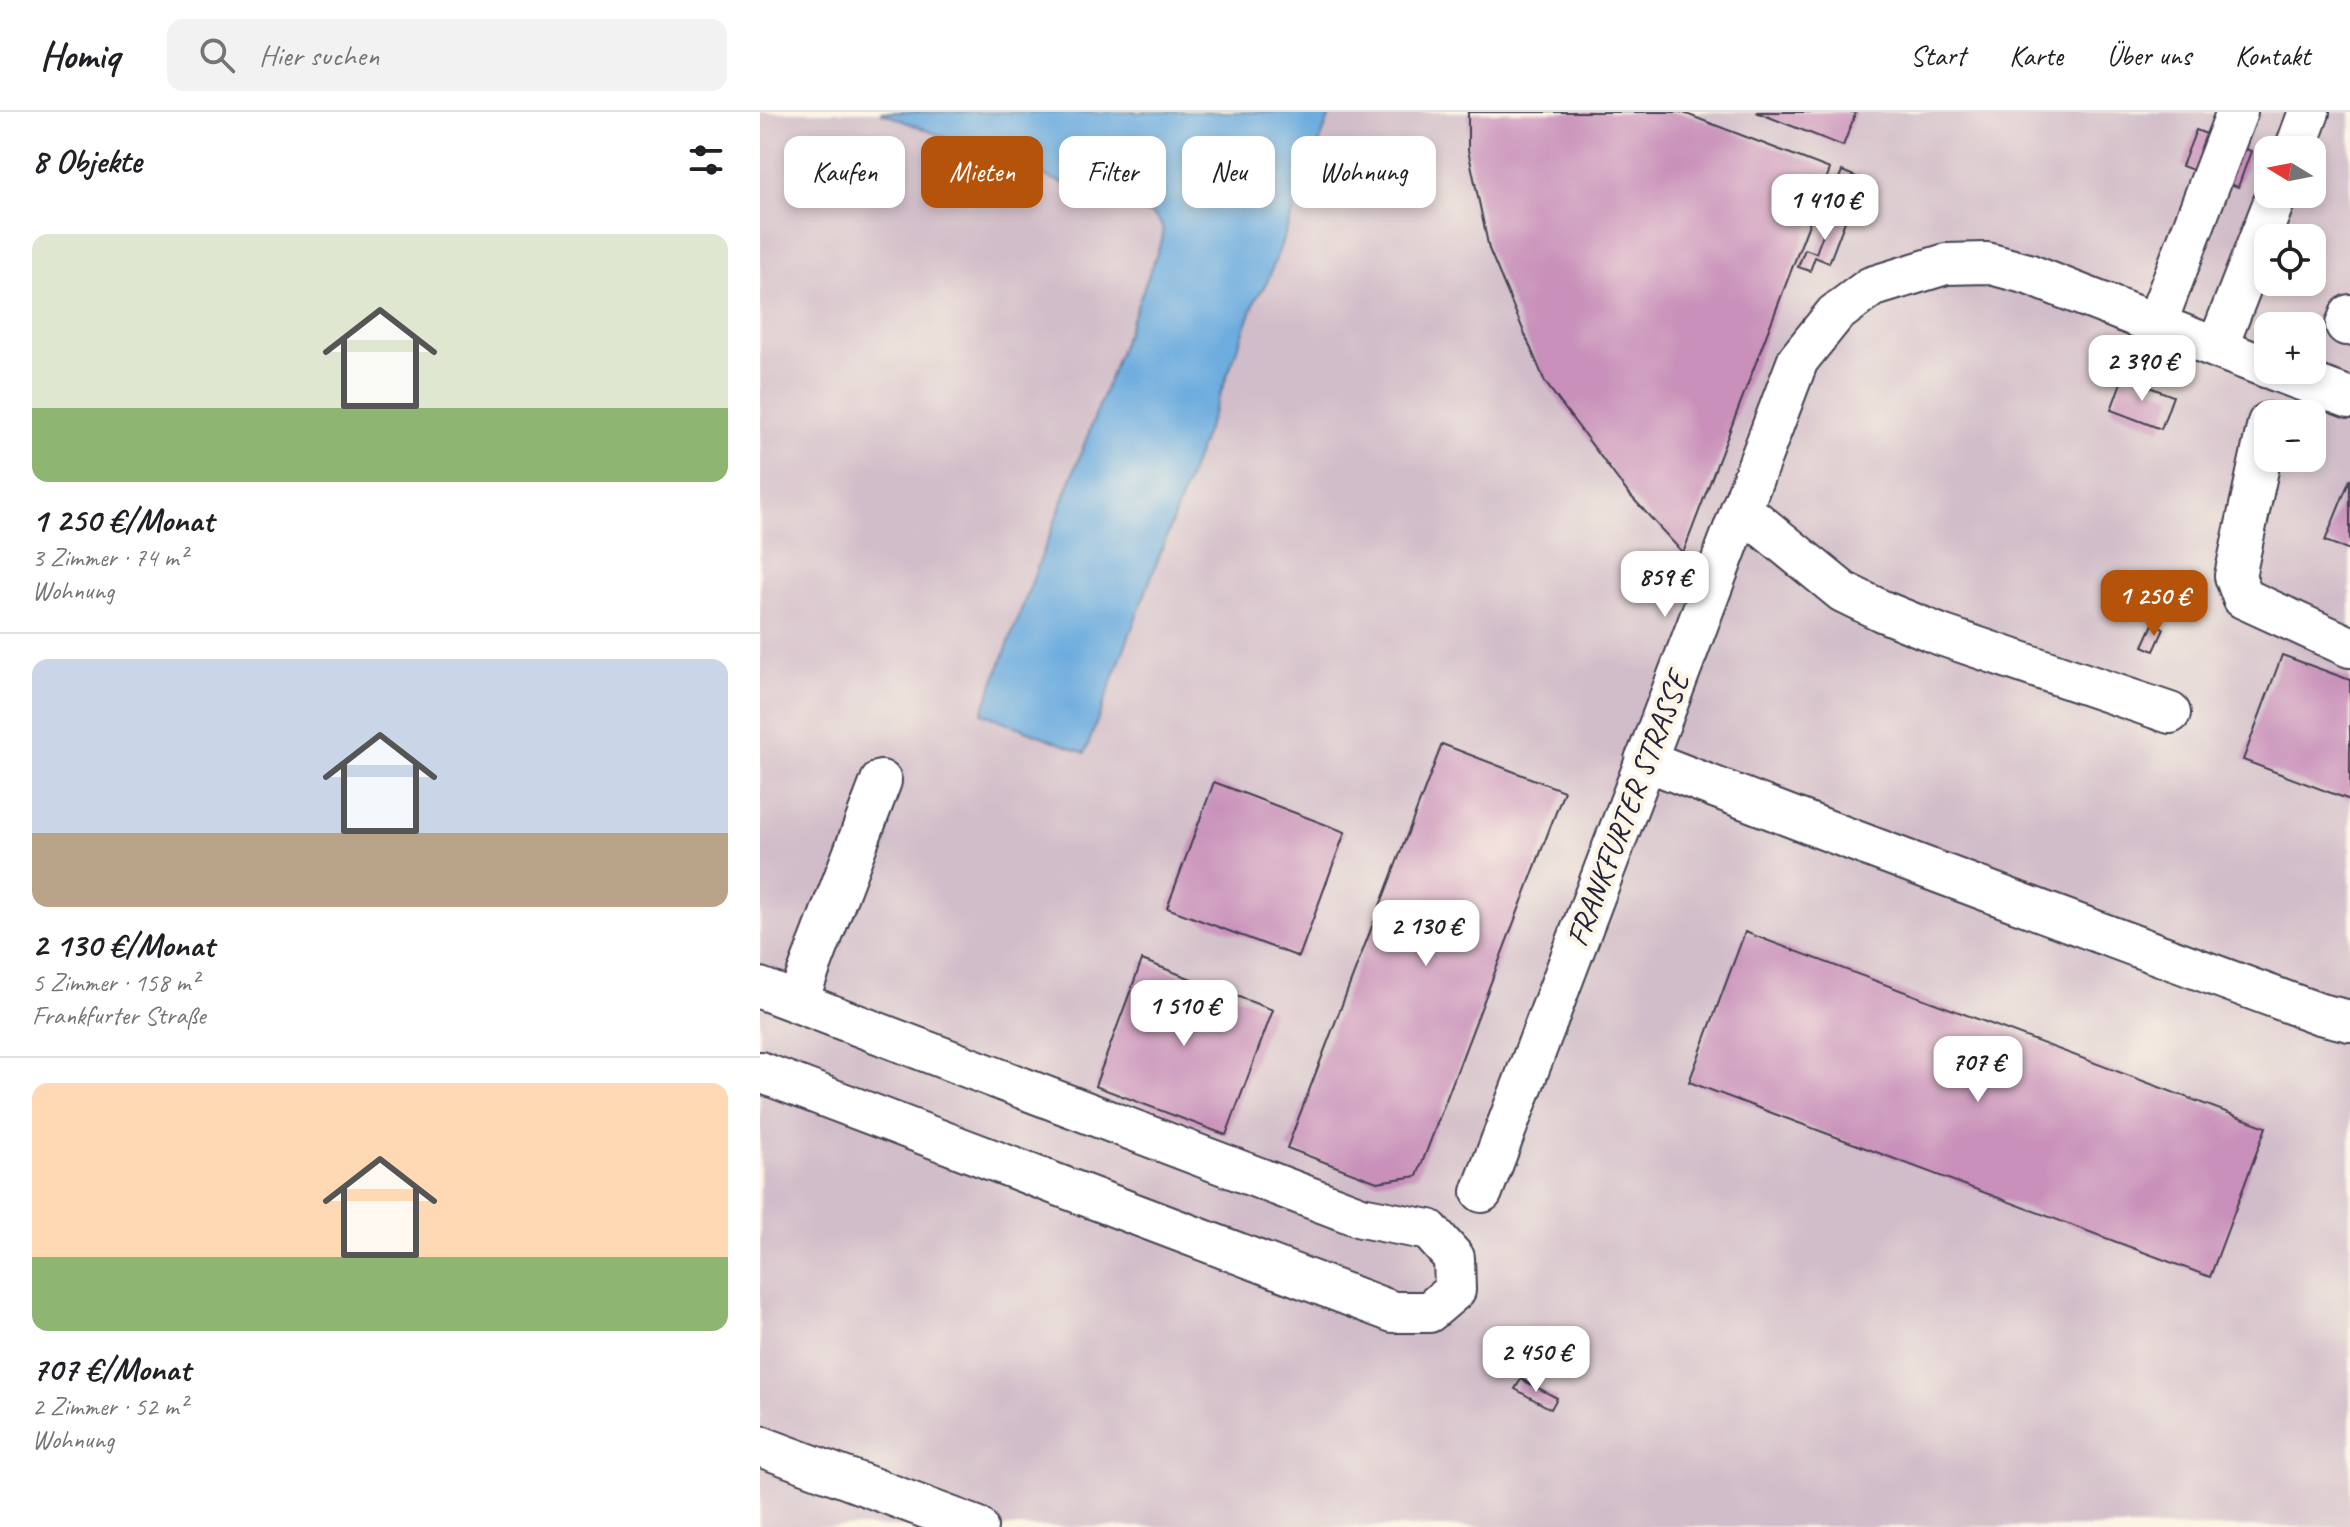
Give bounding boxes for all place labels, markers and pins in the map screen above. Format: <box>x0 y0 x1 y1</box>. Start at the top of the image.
pin: 1 410 € <box>1751 174 1899 242</box>
pin: 2 390 € <box>2068 335 2216 403</box>
pin: 859 € <box>1609 551 1721 619</box>
pin: 1 250 € <box>2080 570 2228 638</box>
pin: 2 130 € <box>1352 900 1500 968</box>
pin: 1 510 € <box>1110 980 1258 1048</box>
pin: 707 € <box>1922 1036 2034 1104</box>
pin: 2 450 € <box>1462 1326 1610 1394</box>

